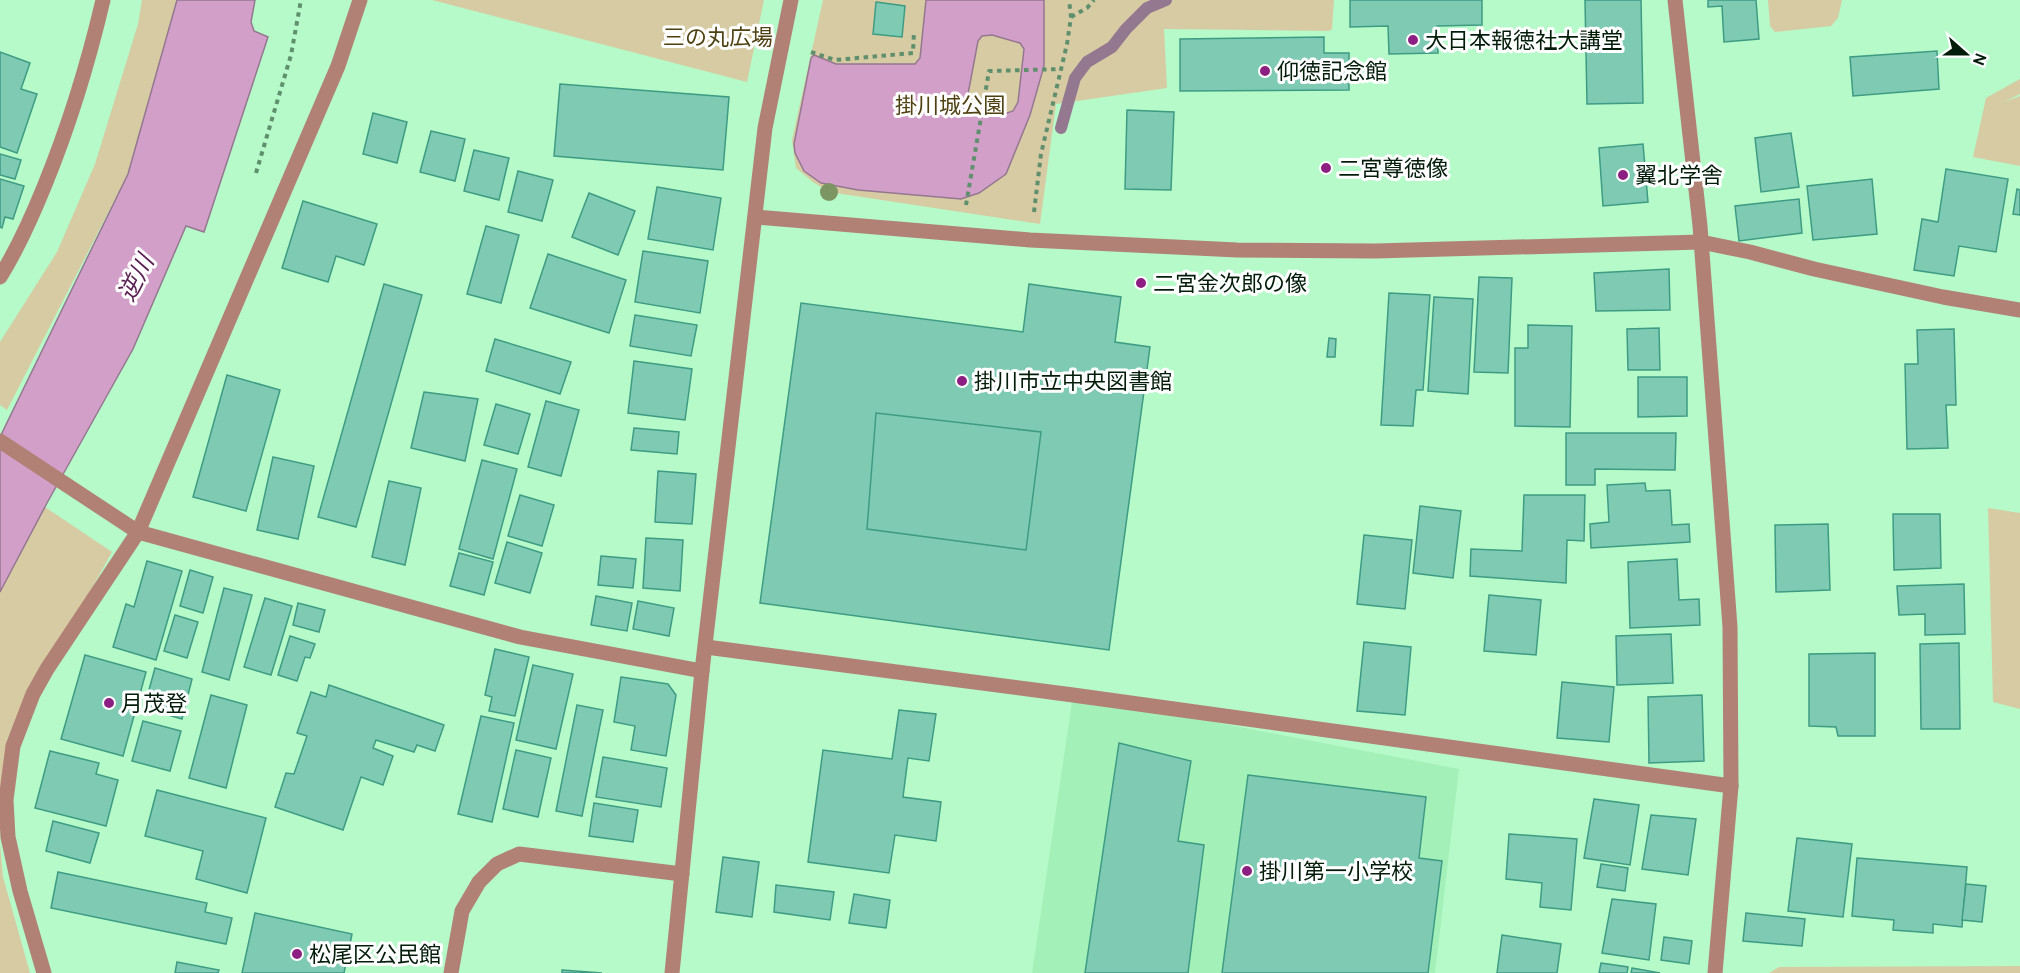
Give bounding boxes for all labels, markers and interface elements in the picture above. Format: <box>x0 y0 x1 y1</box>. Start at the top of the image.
park label: 三の丸広場 <box>663 24 773 51</box>
north arrow <box>1936 24 1996 84</box>
place label: 大日本報徳社大講堂 <box>1425 27 1623 54</box>
marker: 大日本報徳社大講堂 <box>1406 33 1420 47</box>
text: N <box>1969 51 1990 68</box>
place label: 仰徳記念館 <box>1277 58 1387 85</box>
marker: 仰徳記念館 <box>1258 64 1272 78</box>
park label: 掛川城公園 <box>895 92 1005 119</box>
place label: 二宮尊徳像 <box>1338 155 1448 182</box>
marker: 二宮尊徳像 <box>1319 161 1333 175</box>
place label: 翼北学舎 <box>1635 162 1723 189</box>
marker: 翼北学舎 <box>1616 168 1630 182</box>
water label: 逆川 <box>112 247 161 306</box>
place label: 二宮金次郎の像 <box>1153 270 1307 297</box>
marker: 二宮金次郎の像 <box>1134 276 1148 290</box>
place label: 掛川市立中央図書館 <box>974 368 1172 395</box>
marker: 掛川市立中央図書館 <box>955 374 969 388</box>
place label: 月茂登 <box>121 690 187 717</box>
marker: 月茂登 <box>102 696 116 710</box>
place label: 掛川第一小学校 <box>1259 858 1413 885</box>
marker: 掛川第一小学校 <box>1240 864 1254 878</box>
place label: 松尾区公民館 <box>309 941 441 968</box>
marker: 松尾区公民館 <box>290 947 304 961</box>

